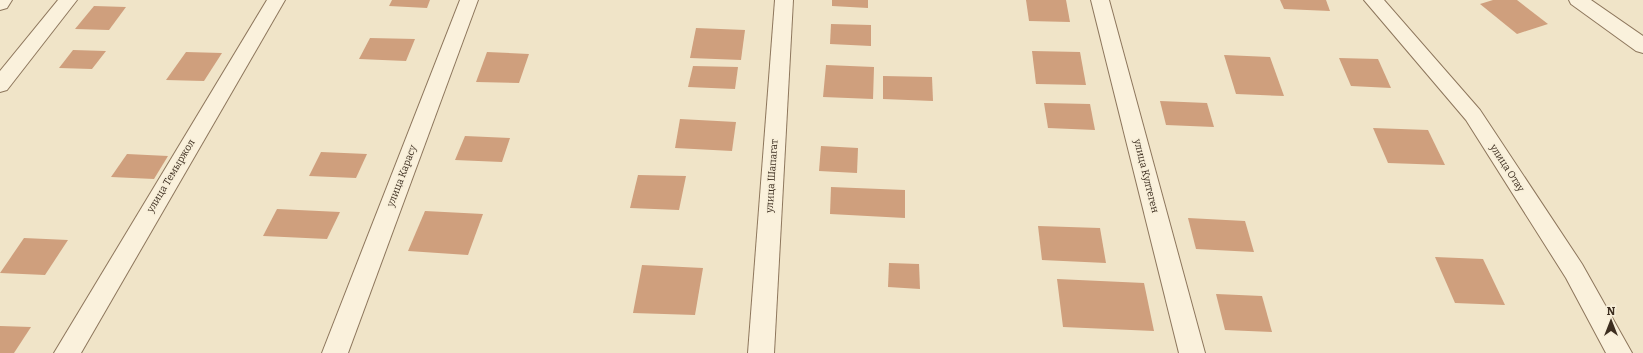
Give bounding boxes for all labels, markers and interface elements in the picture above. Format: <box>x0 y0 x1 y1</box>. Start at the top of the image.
street label: улица Темыржол <box>144 137 198 216</box>
street label: улица Култеген <box>1131 137 1161 215</box>
street label: улица Шапагат <box>763 139 781 214</box>
street label: улица Отау <box>1487 141 1527 195</box>
street label: улица Карасу <box>384 143 420 210</box>
north arrow <box>1591 301 1631 341</box>
text: N <box>1607 305 1616 318</box>

